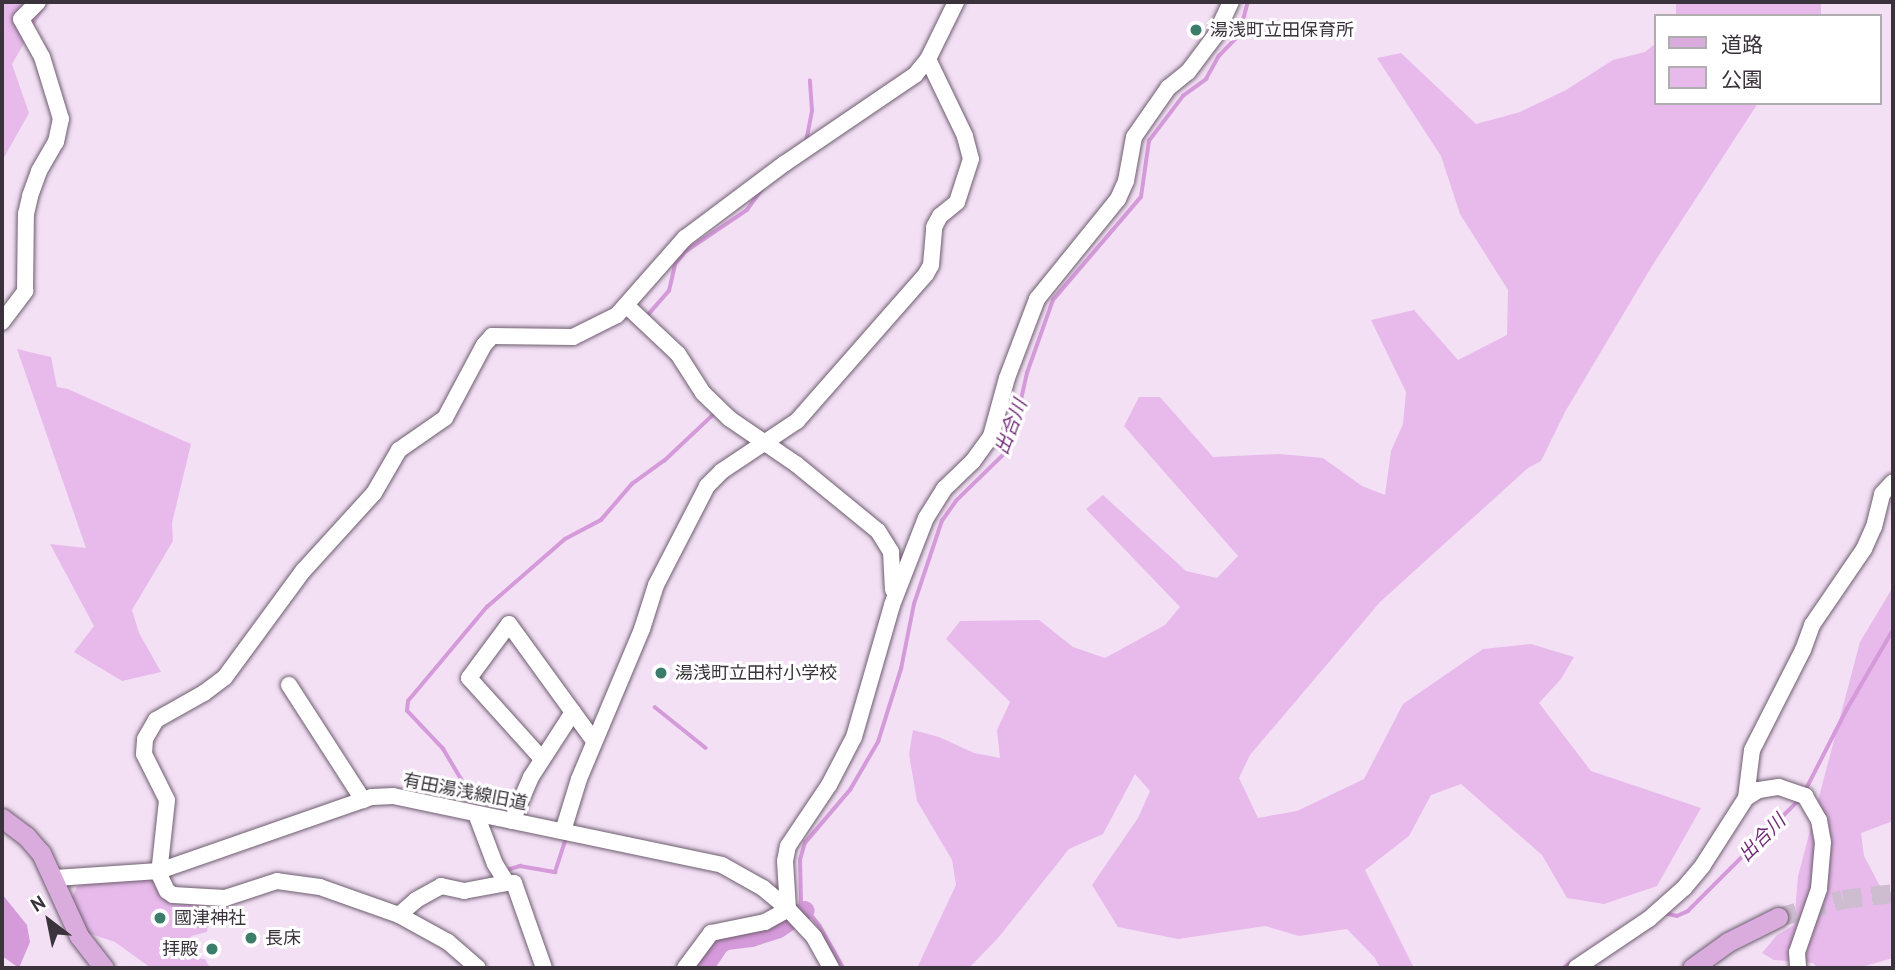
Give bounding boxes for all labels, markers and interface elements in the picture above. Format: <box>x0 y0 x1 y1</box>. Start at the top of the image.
legend <box>1654 14 1881 105</box>
place label: 湯浅町立田保育所 <box>1210 19 1354 41</box>
marker: 湯浅町立田保育所 <box>1188 22 1204 38</box>
text: 道路 <box>1721 31 1763 58</box>
text: 公園 <box>1721 66 1763 93</box>
water label: 出合川 <box>990 396 1032 458</box>
place label: 湯浅町立田村小学校 <box>675 662 837 684</box>
marker: 湯浅町立田村小学校 <box>653 665 669 681</box>
street label: 有田湯浅線旧道 <box>401 769 529 815</box>
water label: 出合川 <box>1734 810 1790 866</box>
north arrow <box>14 886 84 956</box>
text: N <box>26 890 50 917</box>
place label: 國津神社 <box>174 907 246 929</box>
marker: 國津神社 <box>152 910 168 926</box>
place label: 長床 <box>265 927 301 949</box>
marker: 長床 <box>243 930 259 946</box>
place label: 拝殿 <box>162 938 198 960</box>
marker: 拝殿 <box>204 941 220 957</box>

